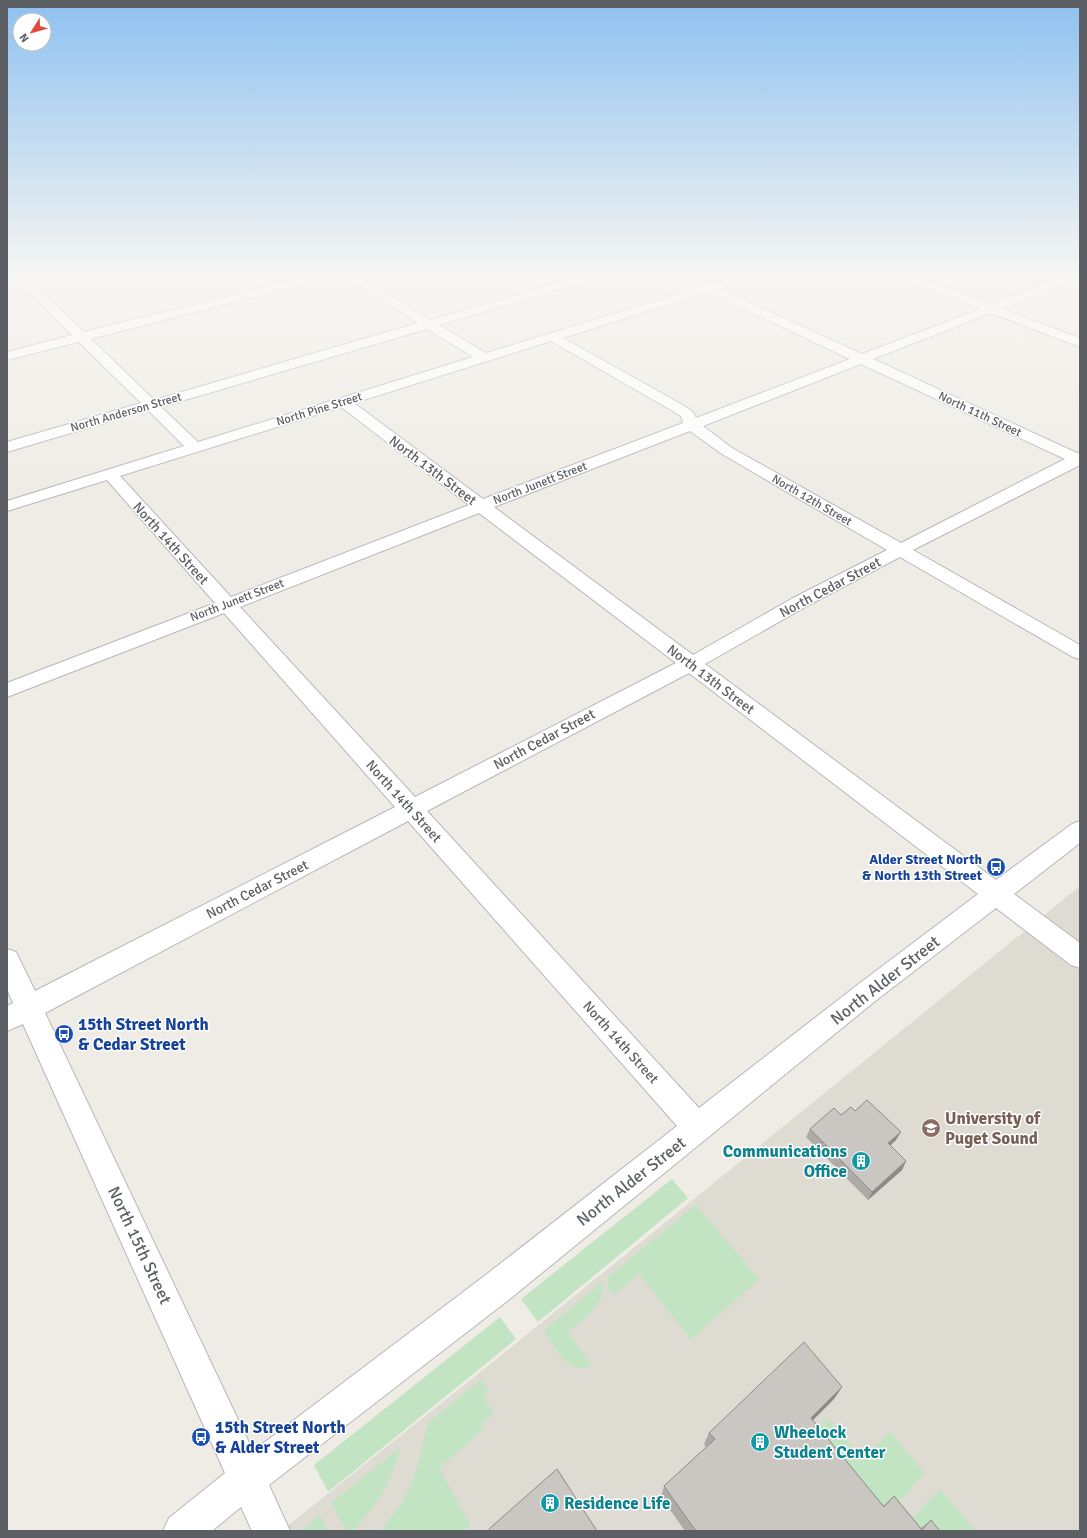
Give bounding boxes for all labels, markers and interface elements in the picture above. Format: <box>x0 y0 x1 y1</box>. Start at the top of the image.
north arrow <box>12 12 52 52</box>
text: N <box>17 31 32 45</box>
street label: North Anderson Street <box>69 389 184 436</box>
street label: North Pine Street <box>274 389 364 430</box>
street label: North 11th Street <box>936 389 1024 440</box>
street label: North 13th Street <box>386 432 480 509</box>
street label: North Junett Street <box>491 459 589 508</box>
street label: North 12th Street <box>769 471 854 529</box>
street label: North 14th Street <box>129 499 212 588</box>
street label: North Cedar Street <box>777 554 884 621</box>
street label: North Junett Street <box>188 576 286 625</box>
street label: North 13th Street <box>664 641 758 718</box>
street label: North Cedar Street <box>491 706 598 773</box>
street label: North 14th Street <box>362 757 445 846</box>
place label: Alder Street North & North 13th Street <box>862 851 983 884</box>
street label: North Cedar Street <box>203 856 311 923</box>
bus stop icon: Alder Street North & North 13th Street <box>985 856 1007 878</box>
street label: North Alder Street <box>826 931 944 1030</box>
street label: North 14th Street <box>579 998 662 1087</box>
place label: 15th Street North & Cedar Street <box>78 1014 209 1055</box>
bus stop icon: 15th Street North & Cedar Street <box>53 1023 75 1045</box>
place label: University of Puget Sound <box>945 1108 1041 1149</box>
school or university icon: University of Puget Sound <box>920 1117 942 1139</box>
street label: North Alder Street <box>572 1132 690 1231</box>
place label: Communications Office <box>723 1141 847 1182</box>
building icon: Communications Office <box>850 1150 872 1172</box>
street label: North 15th Street <box>103 1183 176 1307</box>
place label: 15th Street North & Alder Street <box>215 1417 346 1458</box>
place label: Wheelock Student Center <box>774 1422 886 1463</box>
bus stop icon: 15th Street North & Alder Street <box>190 1426 212 1448</box>
building icon: Wheelock Student Center <box>749 1431 771 1453</box>
building icon: Residence Life <box>539 1492 561 1514</box>
place label: Residence Life <box>564 1493 670 1514</box>

